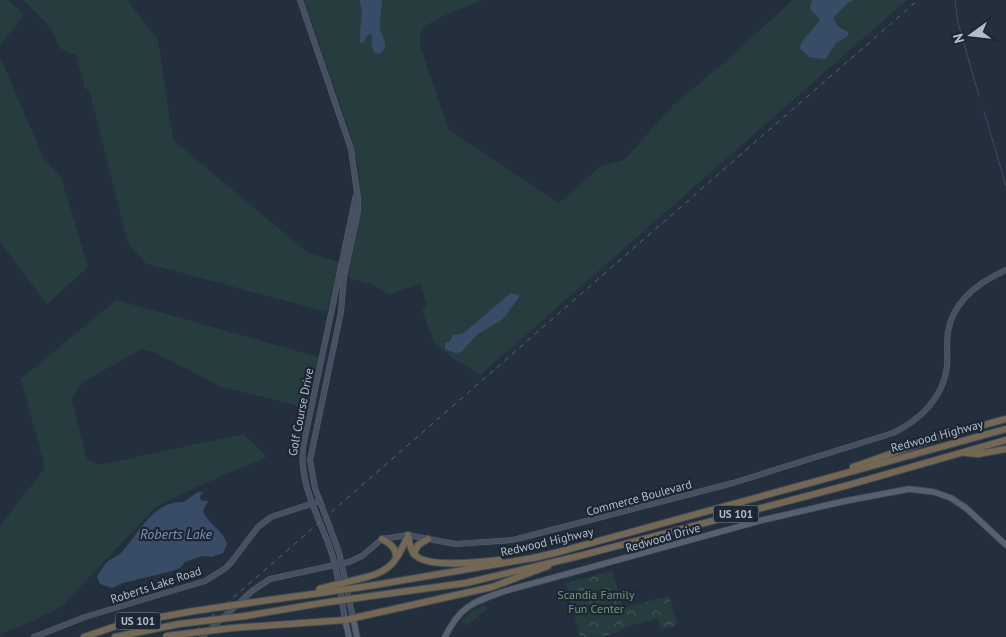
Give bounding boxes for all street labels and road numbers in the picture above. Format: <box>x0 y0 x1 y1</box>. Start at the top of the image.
street label: Golf Course Drive <box>285 367 316 457</box>
street label: Redwood Highway <box>889 416 985 455</box>
street label: Commerce Boulevard <box>585 476 693 519</box>
road number: US 101 <box>714 506 758 522</box>
street label: Redwood Drive <box>624 520 702 555</box>
street label: Redwood Highway <box>499 523 595 560</box>
street label: Roberts Lake Road <box>109 563 203 606</box>
road number: US 101 <box>116 612 160 630</box>

